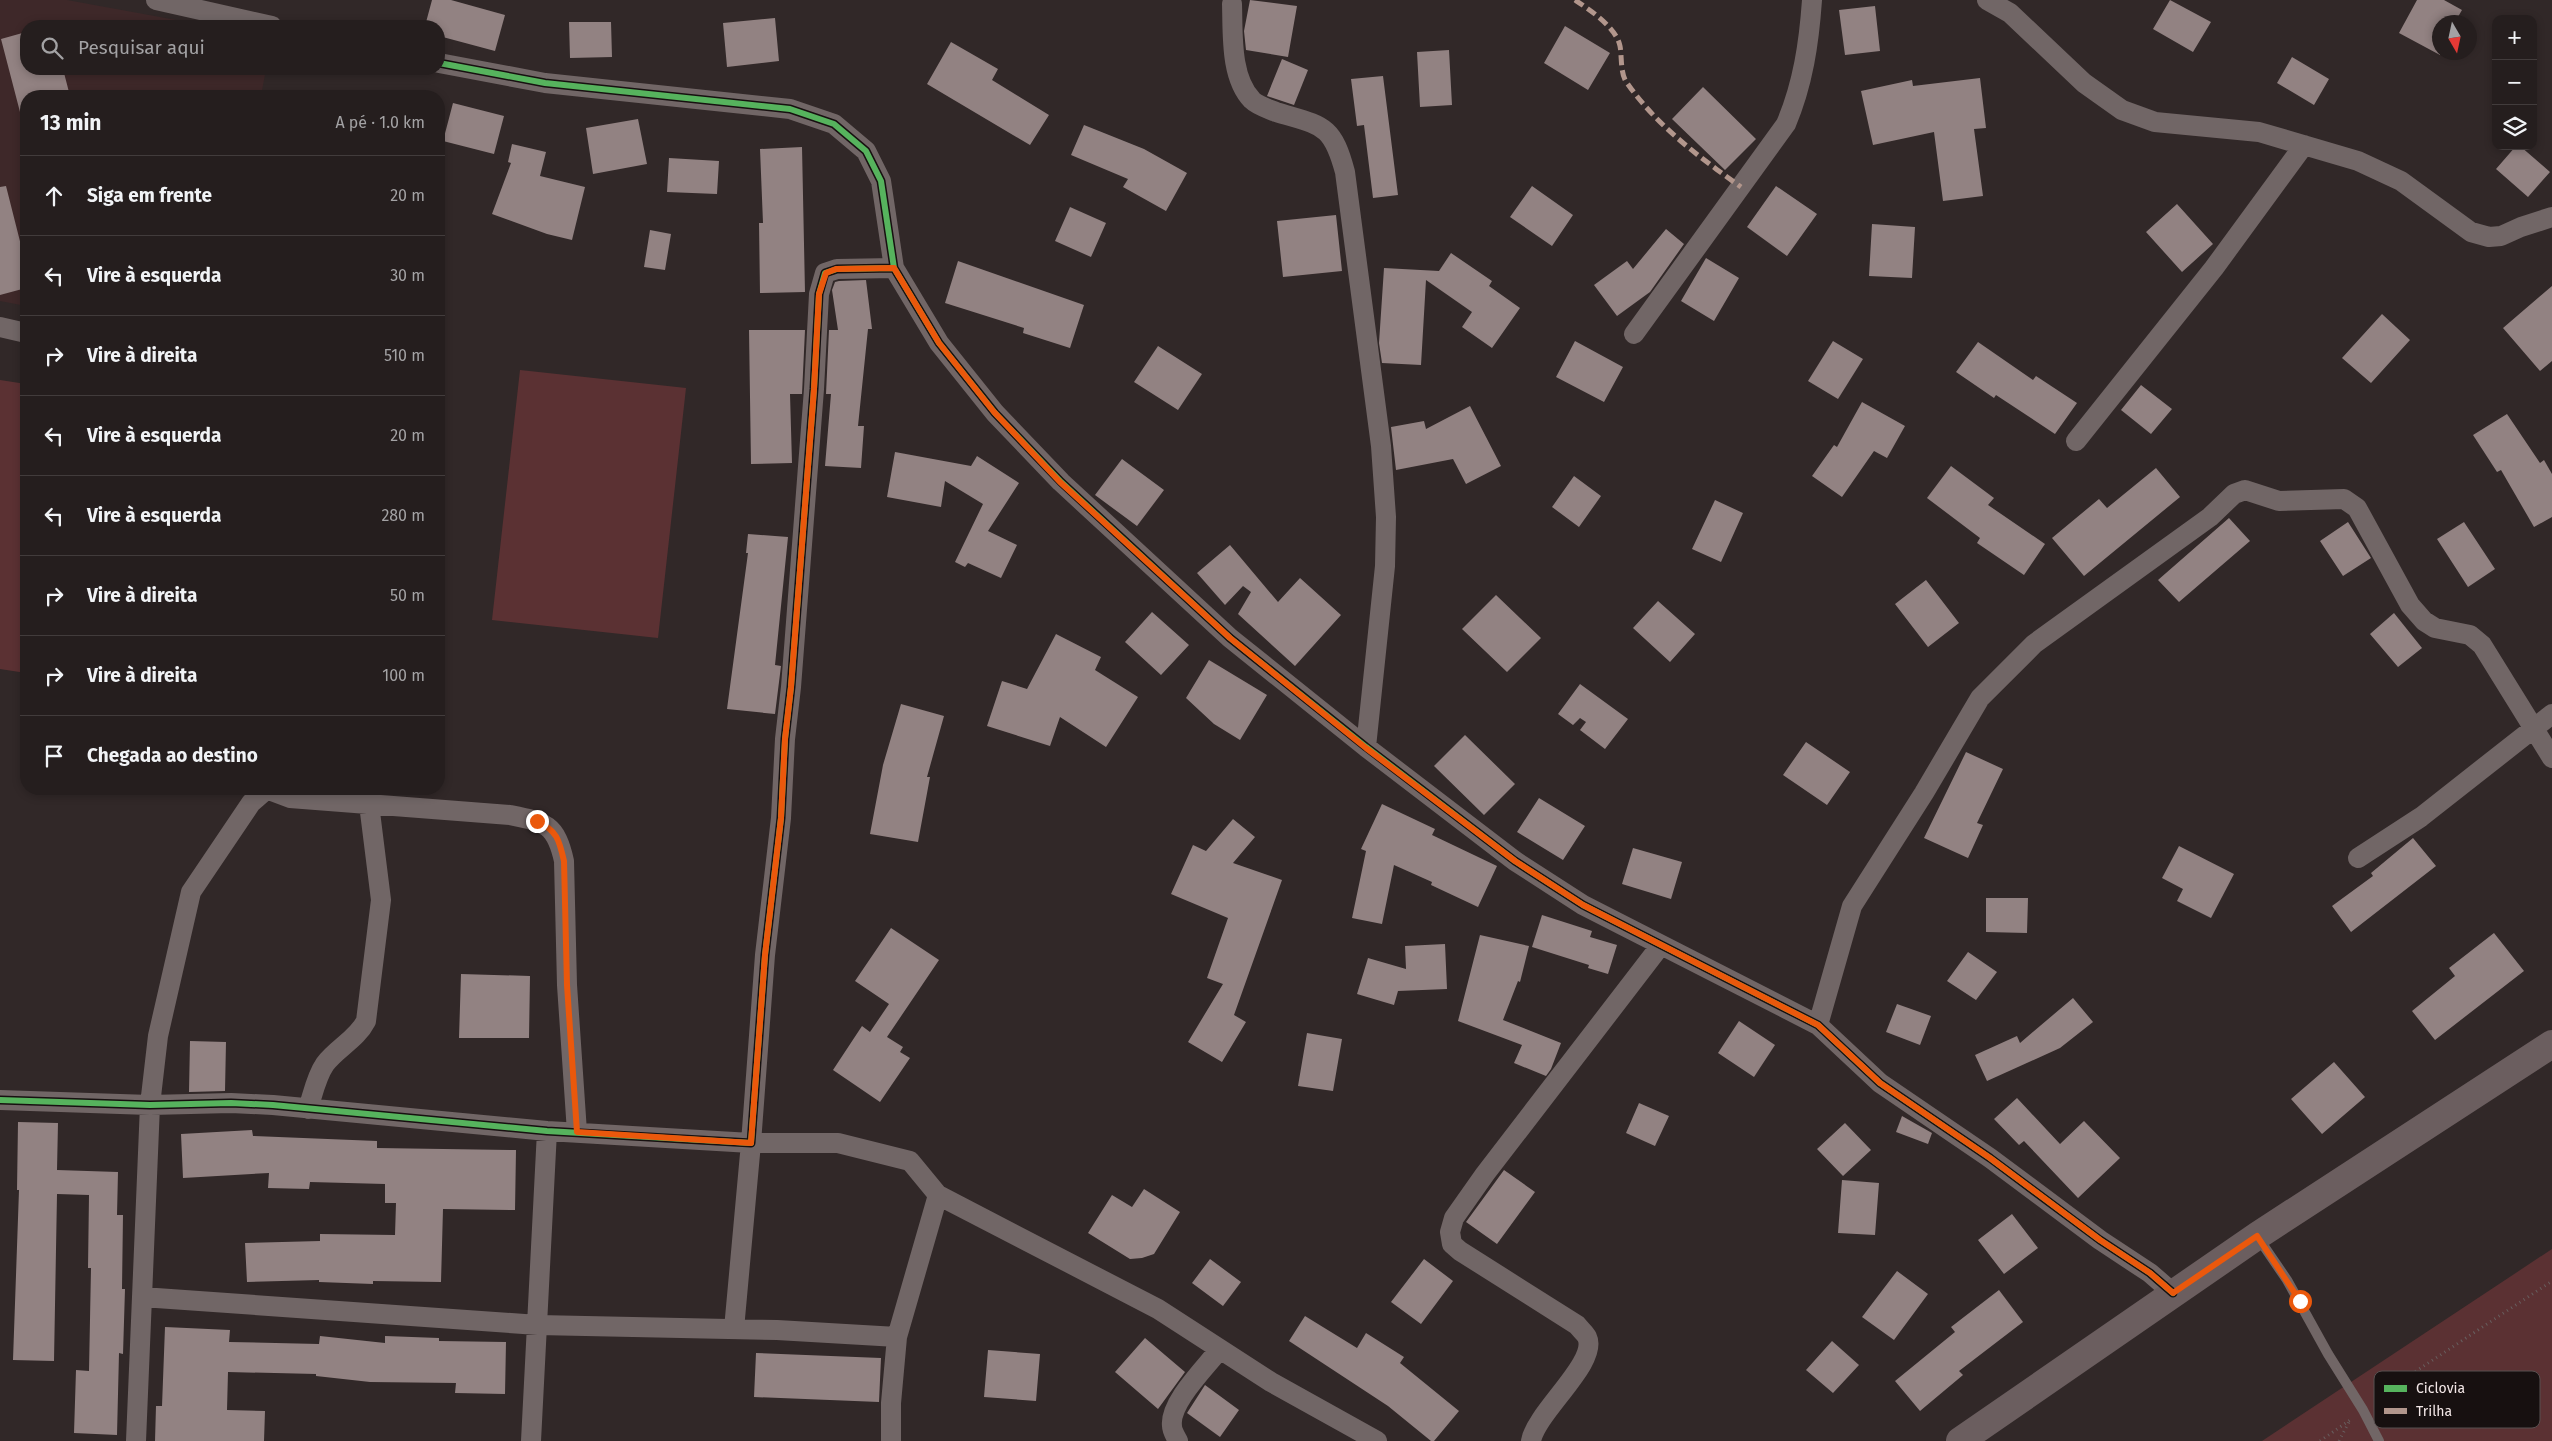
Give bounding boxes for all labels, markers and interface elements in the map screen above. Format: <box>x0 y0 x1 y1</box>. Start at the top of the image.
north arrow <box>2432 15 2477 60</box>
map controls <box>2492 15 2537 150</box>
button: + <box>2492 15 2537 60</box>
search box <box>20 20 445 75</box>
icon: search <box>38 34 66 62</box>
text: Pesquisar aqui <box>78 36 205 59</box>
button: − <box>2492 60 2537 105</box>
button: layers <box>2492 105 2537 150</box>
text: 13 min <box>40 110 101 136</box>
text: A pé · 1.0 km <box>335 113 425 132</box>
icon: ahead <box>40 182 68 210</box>
text: Siga em frente <box>87 184 212 207</box>
text: 20 m <box>390 186 425 205</box>
icon: left <box>40 262 68 290</box>
text: Vire à esquerda <box>87 264 221 287</box>
text: 30 m <box>390 266 425 285</box>
icon: right <box>40 342 68 370</box>
text: Vire à direita <box>87 344 197 367</box>
text: 510 m <box>384 346 425 365</box>
icon: left <box>40 422 68 450</box>
text: Vire à esquerda <box>87 424 221 447</box>
text: 20 m <box>390 426 425 445</box>
icon: left <box>40 502 68 530</box>
text: Vire à esquerda <box>87 504 221 527</box>
text: 280 m <box>381 506 425 525</box>
icon: right <box>40 582 68 610</box>
text: Vire à direita <box>87 584 197 607</box>
text: 50 m <box>390 586 425 605</box>
icon: right <box>40 662 68 690</box>
text: Vire à direita <box>87 664 197 687</box>
text: 100 m <box>382 666 425 685</box>
icon: arrive <box>40 742 68 770</box>
text: Chegada ao destino <box>87 744 258 767</box>
route end <box>526 810 549 833</box>
route start <box>2289 1290 2312 1313</box>
legend <box>2374 1371 2540 1428</box>
text: Ciclovia <box>2416 1380 2465 1397</box>
text: Trilha <box>2416 1403 2452 1420</box>

